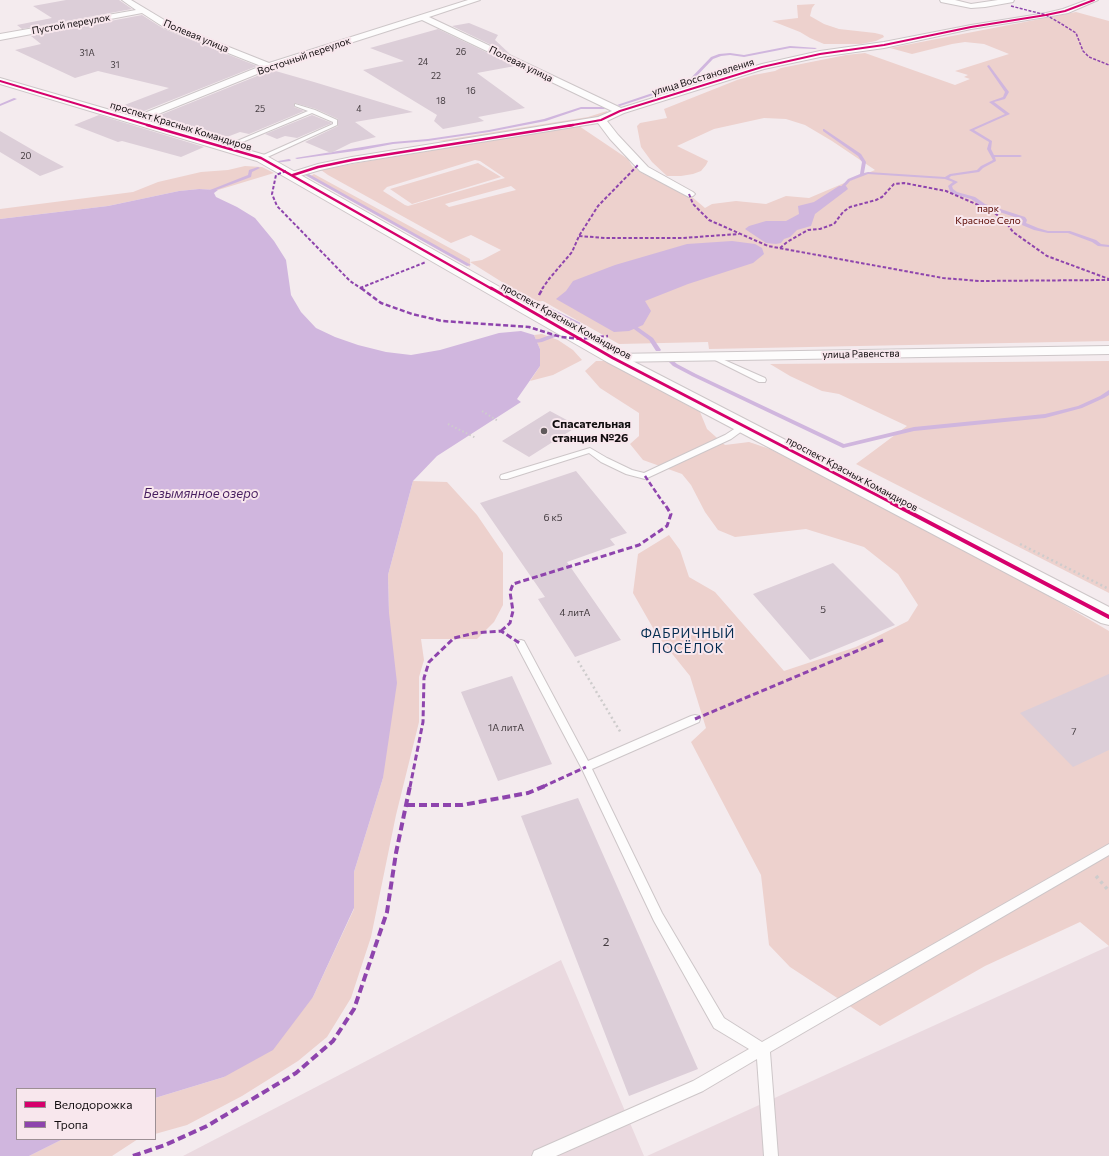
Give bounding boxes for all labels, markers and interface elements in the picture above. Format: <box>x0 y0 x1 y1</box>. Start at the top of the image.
street label: Пустой переулок <box>31 11 111 37</box>
street label: Полевая улица <box>162 17 230 55</box>
street label: Восточный переулок <box>256 34 352 78</box>
street label: Полевая улица <box>487 43 555 85</box>
house number: 26 <box>456 47 466 57</box>
house number: 31А <box>79 48 95 58</box>
street label: улица Восстановления <box>650 56 756 98</box>
house number: 24 <box>418 57 428 67</box>
house number: 31 <box>111 60 119 70</box>
house number: 22 <box>431 71 441 81</box>
house number: 16 <box>466 86 476 96</box>
house number: 18 <box>436 96 446 106</box>
street label: проспект Красных Командиров <box>109 99 253 153</box>
house number: 25 <box>255 104 265 114</box>
house number: 4 <box>356 104 362 114</box>
house number: 20 <box>21 151 31 161</box>
park label: парк Красное Село <box>955 203 1021 226</box>
street label: проспект Красных Командиров <box>499 280 633 362</box>
street label: улица Равенства <box>822 347 900 361</box>
place label: Спасательная станция №26 <box>552 417 631 445</box>
marker: Спасательная станция №26 <box>539 426 549 436</box>
street label: проспект Красных Командиров <box>784 434 920 514</box>
water label: Безымянное озеро <box>143 486 259 502</box>
house number: 6 к5 <box>543 512 563 524</box>
house number: 5 <box>820 604 826 616</box>
house number: 4 литА <box>559 607 591 619</box>
district label: ФАБРИЧНЫЙ ПОСЁЛОК <box>641 626 735 657</box>
house number: 1А литА <box>488 722 524 734</box>
house number: 7 <box>1071 726 1077 738</box>
house number: 2 <box>603 935 609 949</box>
legend <box>16 1088 156 1140</box>
text: Велодорожка <box>54 1097 132 1111</box>
text: Тропа <box>54 1117 88 1131</box>

